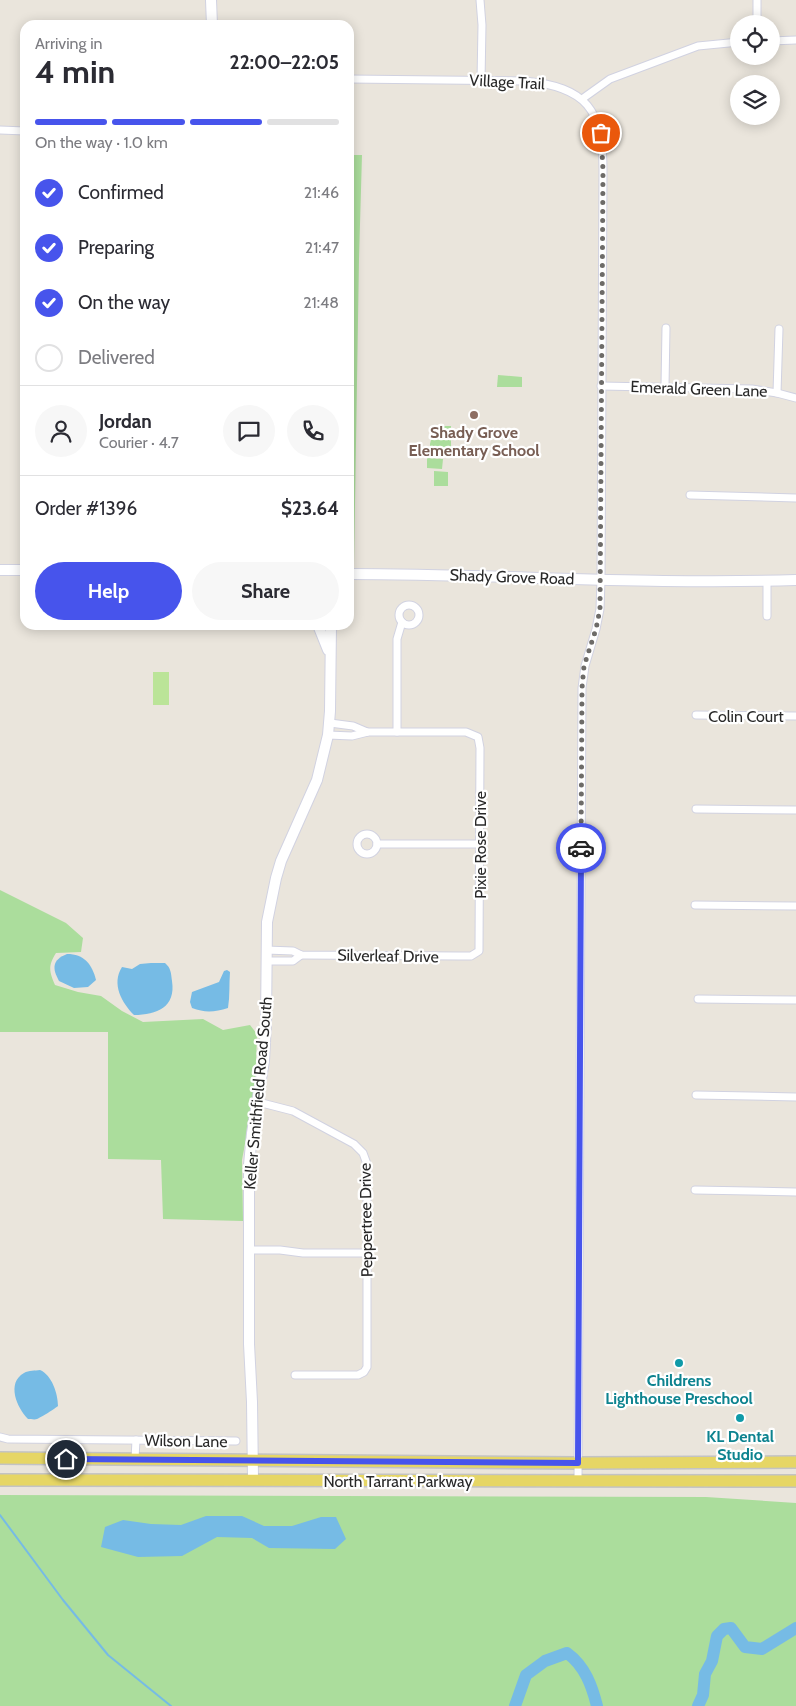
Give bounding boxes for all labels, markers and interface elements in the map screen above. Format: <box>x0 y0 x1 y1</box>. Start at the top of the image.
map controls <box>730 15 780 125</box>
button: locate <box>730 15 780 65</box>
text: Arriving in <box>35 34 102 53</box>
text: 22:00–22:05 <box>230 51 339 74</box>
text: 4 min <box>35 52 115 91</box>
street label: Village Trail <box>469 71 546 93</box>
button: layers <box>730 75 780 125</box>
pin <box>580 112 622 154</box>
icon: bag <box>587 119 615 147</box>
text: On the way · 1.0 km <box>35 133 168 152</box>
icon: check <box>35 179 63 207</box>
text: Confirmed <box>78 181 164 204</box>
text: 21:46 <box>304 183 339 202</box>
icon: check <box>35 234 63 262</box>
text: Preparing <box>78 236 154 259</box>
text: 21:47 <box>305 238 339 257</box>
icon: check <box>35 289 63 317</box>
text: On the way <box>78 291 170 314</box>
text: 21:48 <box>303 293 339 312</box>
text: Delivered <box>78 346 155 369</box>
street label: Emerald Green Lane <box>630 377 768 401</box>
button: person <box>35 405 87 457</box>
button: chat <box>223 405 275 457</box>
button: phone <box>287 405 339 457</box>
marker: Shady Grove Elementary School <box>468 409 480 421</box>
text: Jordan <box>99 410 152 433</box>
place label: Shady Grove Elementary School <box>408 423 540 460</box>
text: Courier · 4.7 <box>99 433 179 452</box>
text: Order #1396 <box>35 497 137 520</box>
text: $23.64 <box>281 497 339 520</box>
button: Help <box>35 562 182 620</box>
button: Share <box>192 562 339 620</box>
street label: Shady Grove Road <box>449 565 575 589</box>
street label: Colin Court <box>708 707 784 726</box>
street label: Pixie Rose Drive <box>471 791 490 899</box>
courier <box>556 823 606 873</box>
icon: car <box>567 834 595 862</box>
street label: Silverleaf Drive <box>337 946 439 966</box>
street label: Keller Smithfield Road South <box>240 996 276 1190</box>
street label: Peppertree Drive <box>356 1163 376 1277</box>
marker: Childrens Lighthouse Preschool <box>673 1357 685 1369</box>
place label: Childrens Lighthouse Preschool <box>605 1371 753 1408</box>
marker: KL Dental Studio <box>734 1412 746 1424</box>
place label: KL Dental Studio <box>706 1427 774 1464</box>
street label: Wilson Lane <box>144 1431 228 1451</box>
pin <box>45 1438 87 1480</box>
icon: home <box>52 1445 80 1473</box>
street label: North Tarrant Parkway <box>323 1472 473 1491</box>

